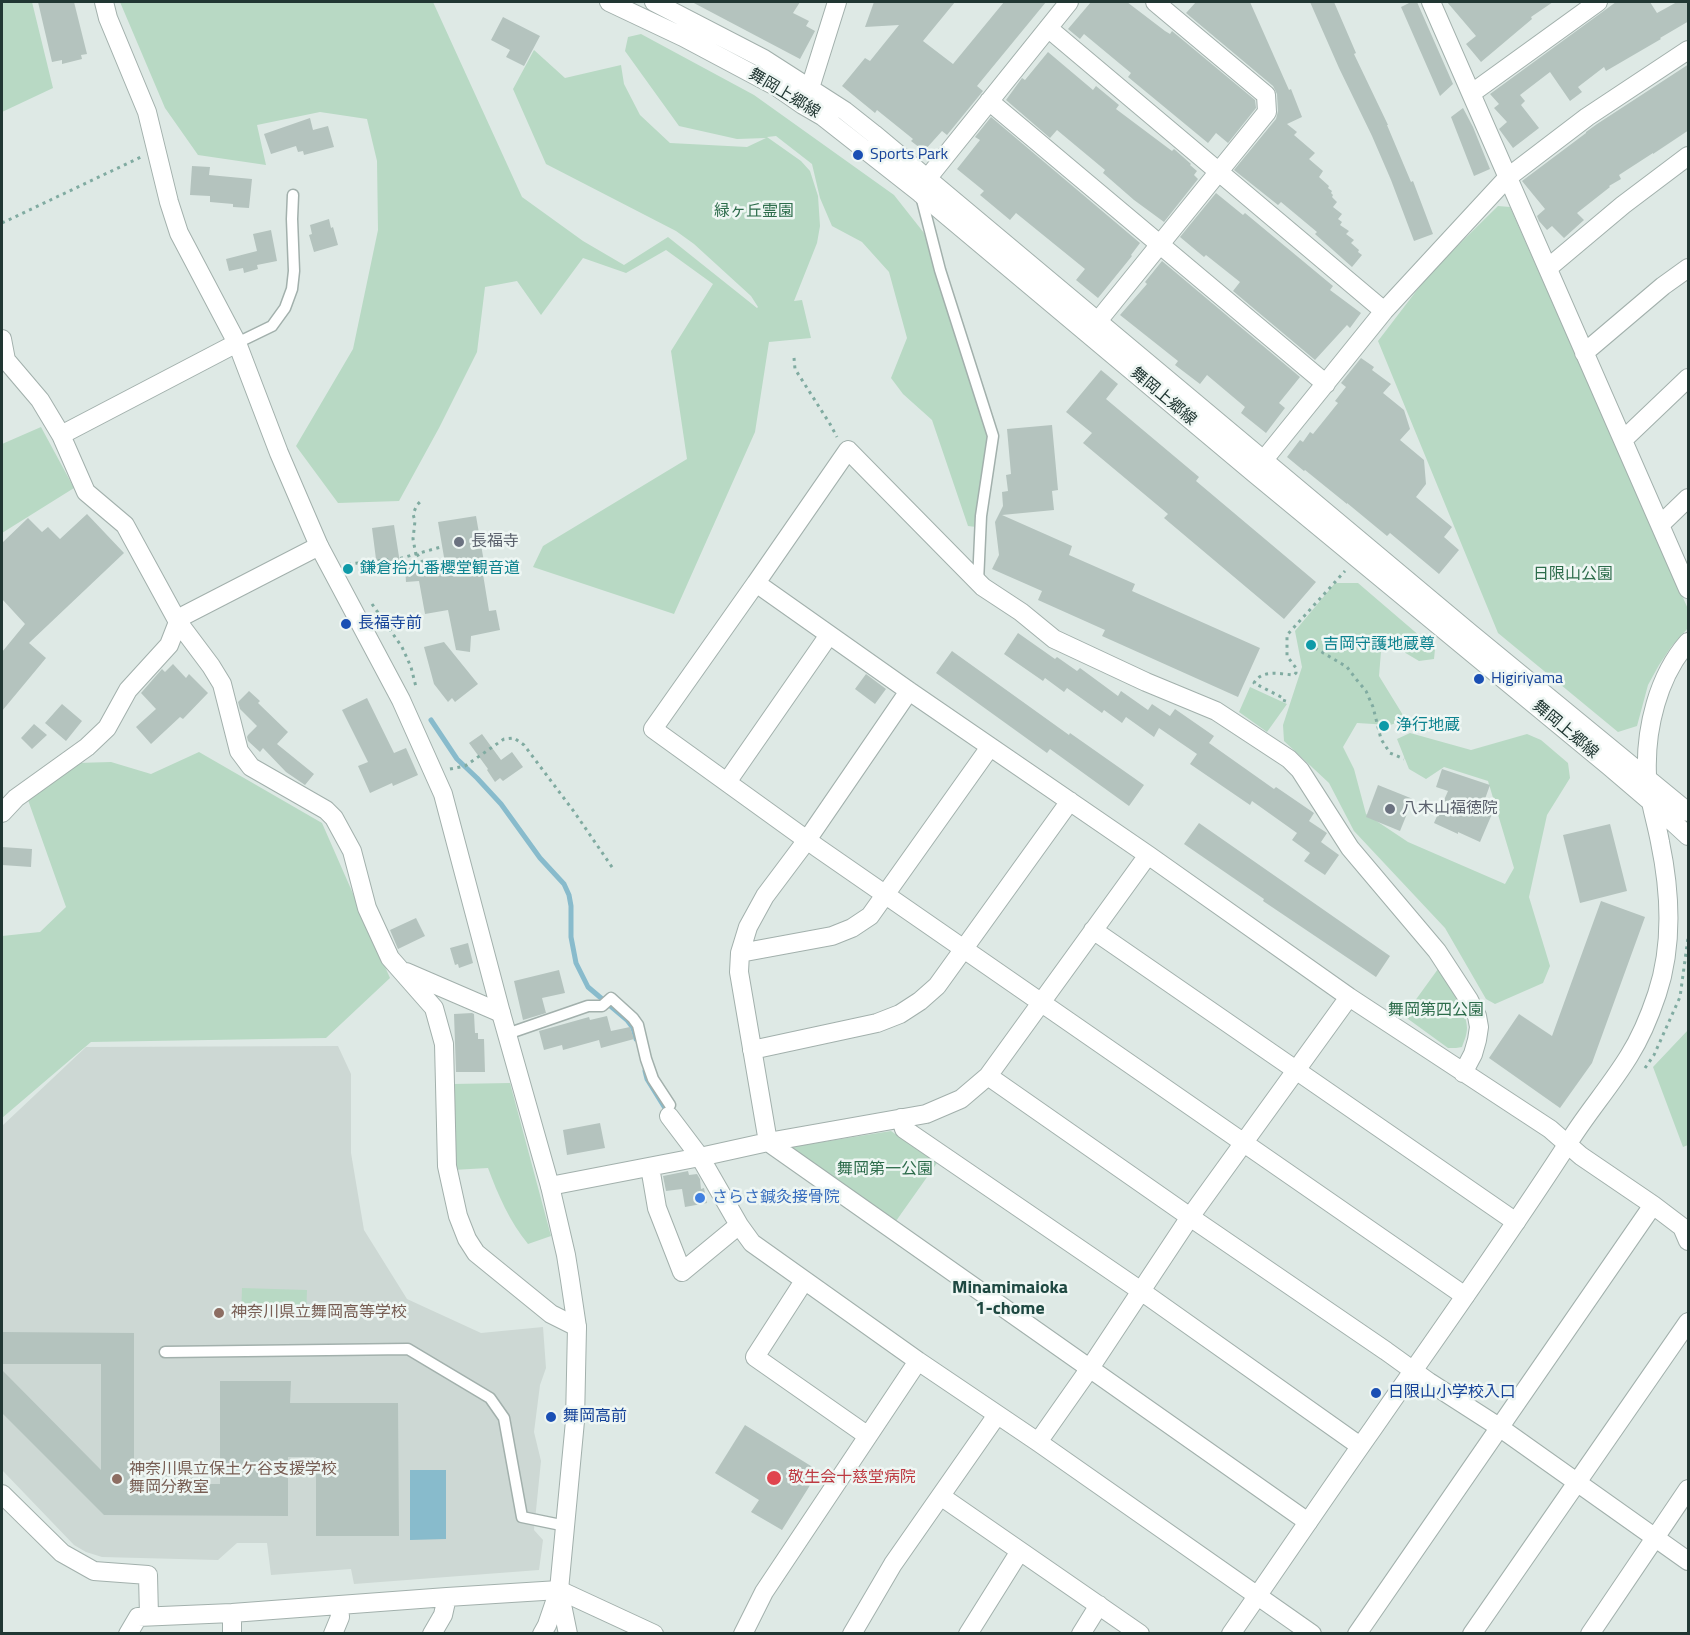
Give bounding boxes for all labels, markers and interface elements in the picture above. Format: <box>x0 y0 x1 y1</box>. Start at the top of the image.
street label: 舞岡上郷線 <box>745 65 823 123</box>
place label: Sports Park <box>870 145 948 165</box>
marker: Sports Park <box>851 148 865 162</box>
park label: 緑ヶ丘霊園 <box>714 202 794 222</box>
street label: 舞岡上郷線 <box>1126 364 1200 430</box>
place label: 長福寺 <box>471 532 519 552</box>
marker: 長福寺 <box>452 535 466 549</box>
place label: 鎌倉拾九番櫻堂観音道 <box>360 559 520 579</box>
marker: 鎌倉拾九番櫻堂観音道 <box>341 562 355 576</box>
park label: 日限山公園 <box>1533 565 1613 585</box>
place label: 長福寺前 <box>358 614 422 634</box>
marker: 長福寺前 <box>339 617 353 631</box>
place label: 吉岡守護地蔵尊 <box>1323 635 1435 655</box>
marker: 吉岡守護地蔵尊 <box>1304 638 1318 652</box>
place label: Higiriyama <box>1491 669 1563 689</box>
marker: Higiriyama <box>1472 672 1486 686</box>
street label: 舞岡上郷線 <box>1528 697 1602 763</box>
place label: 浄行地蔵 <box>1396 716 1460 736</box>
marker: 浄行地蔵 <box>1377 719 1391 733</box>
place label: 八木山福徳院 <box>1402 799 1498 819</box>
marker: 八木山福徳院 <box>1383 802 1397 816</box>
park label: 舞岡第四公園 <box>1388 1001 1484 1021</box>
park label: 舞岡第一公園 <box>837 1160 933 1180</box>
place label: さらさ鍼灸接骨院 <box>712 1188 840 1208</box>
marker: さらさ鍼灸接骨院 <box>693 1191 707 1205</box>
district label: Minamimaioka 1-chome <box>952 1278 1068 1320</box>
place label: 神奈川県立舞岡高等学校 <box>231 1303 407 1323</box>
marker: 神奈川県立舞岡高等学校 <box>212 1306 226 1320</box>
place label: 日限山小学校入口 <box>1388 1383 1516 1403</box>
marker: 日限山小学校入口 <box>1369 1386 1383 1400</box>
place label: 舞岡高前 <box>563 1407 627 1427</box>
marker: 舞岡高前 <box>544 1410 558 1424</box>
place label: 神奈川県立保土ケ谷支援学校 舞岡分教室 <box>129 1460 337 1498</box>
place label: 敬生会十慈堂病院 <box>788 1468 916 1488</box>
marker: 敬生会十慈堂病院 <box>765 1469 783 1487</box>
marker: 神奈川県立保土ケ谷支援学校 舞岡分教室 <box>110 1472 124 1486</box>

